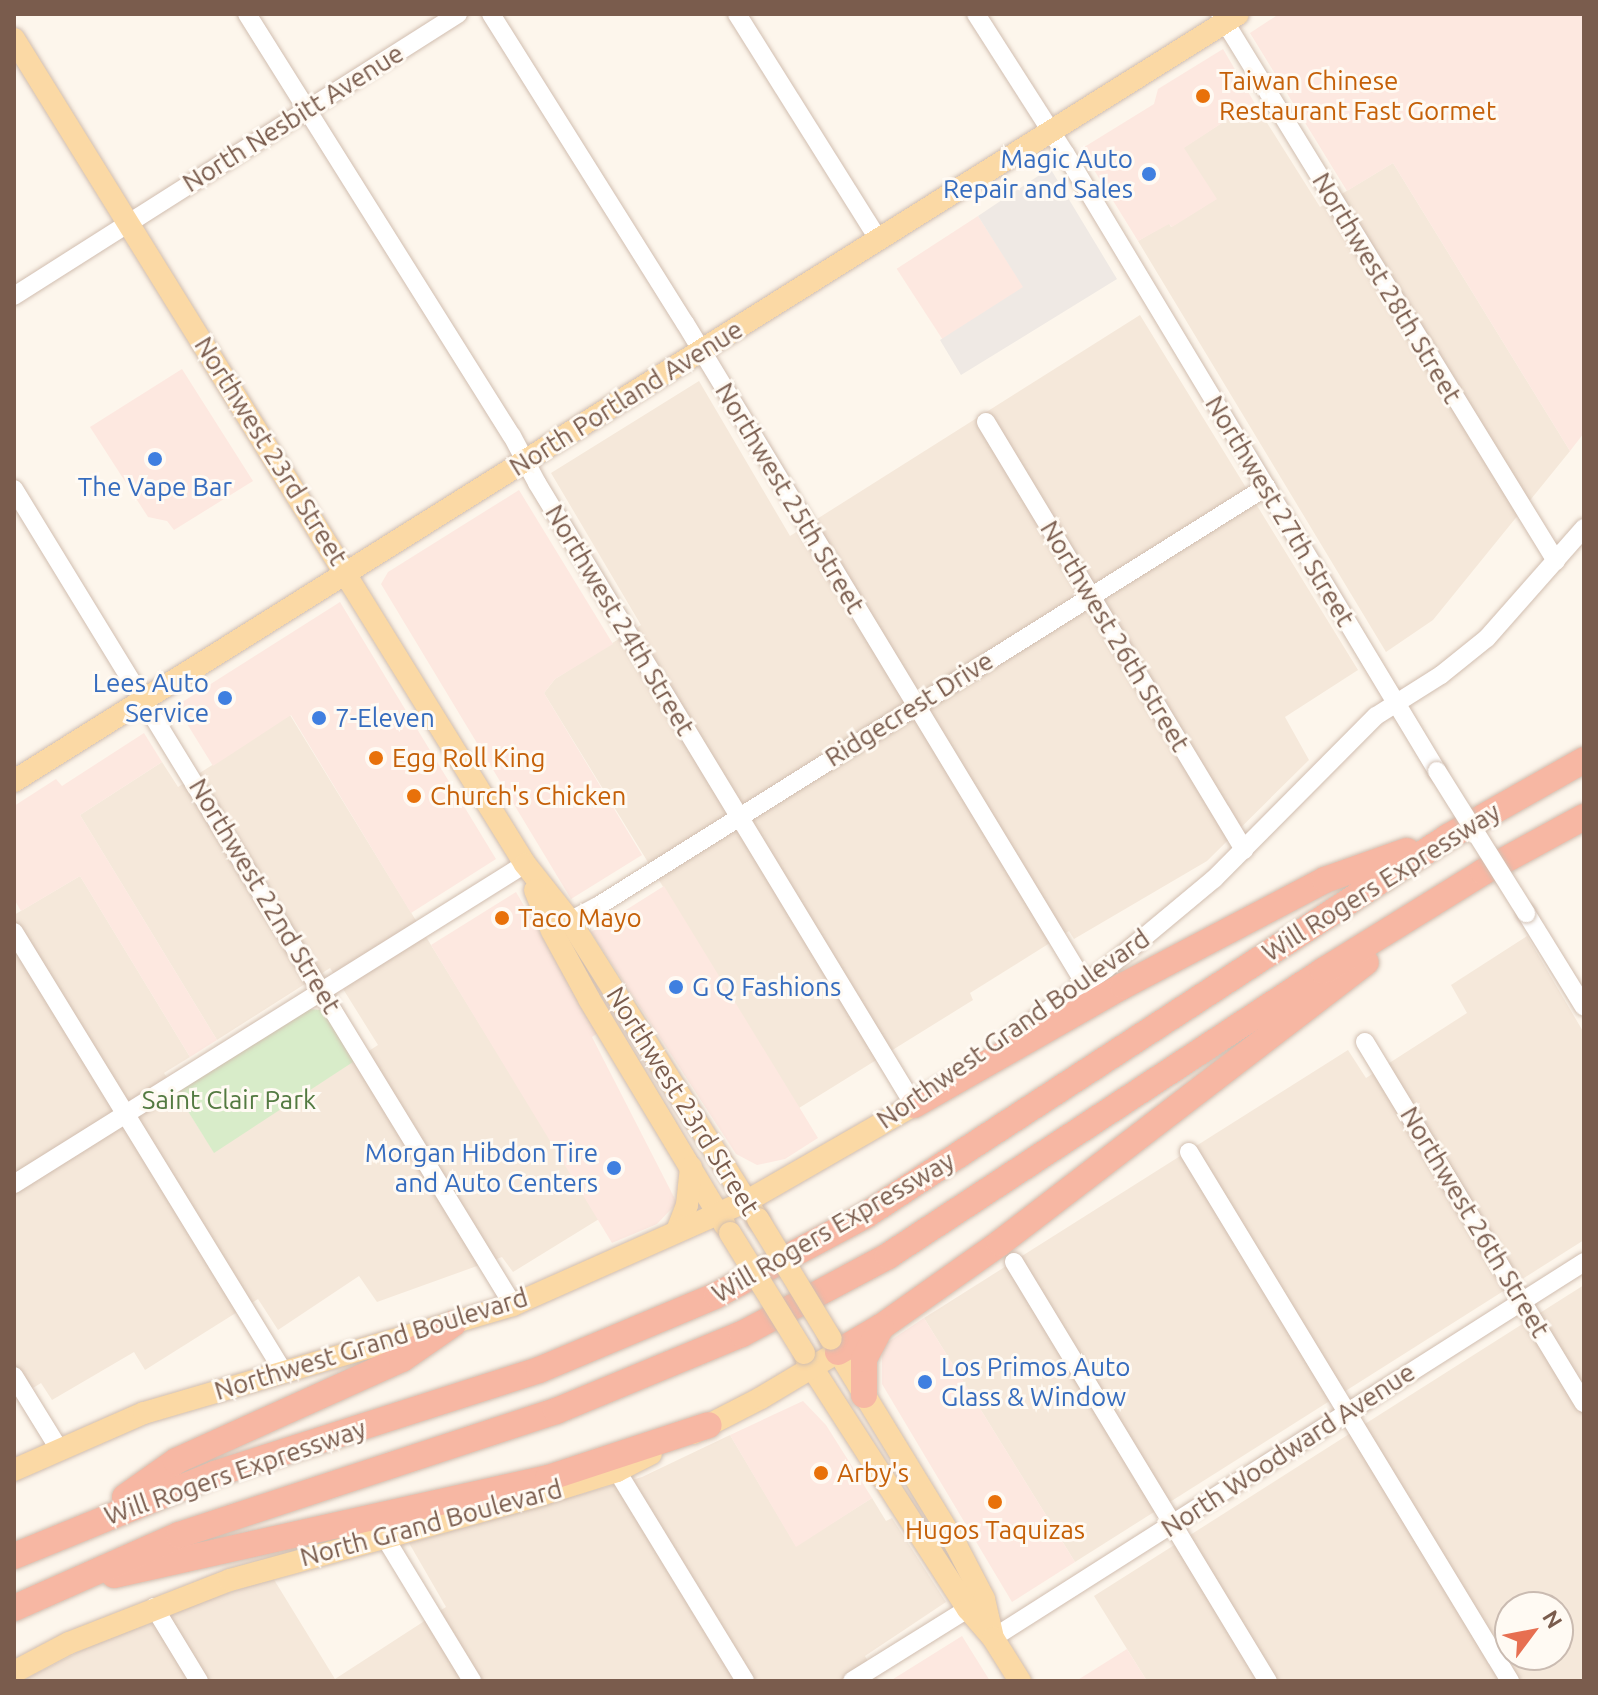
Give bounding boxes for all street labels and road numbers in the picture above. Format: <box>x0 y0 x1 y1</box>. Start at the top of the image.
street label: North Nesbitt Avenue <box>177 37 409 199</box>
street label: Northwest 28th Street <box>1306 167 1468 409</box>
street label: North Portland Avenue <box>504 313 748 483</box>
street label: Northwest 23rd Street <box>188 331 354 571</box>
street label: Northwest 25th Street <box>709 377 871 619</box>
street label: Northwest 27th Street <box>1199 390 1361 632</box>
street label: Northwest 24th Street <box>539 499 701 741</box>
street label: Northwest 26th Street <box>1034 515 1196 757</box>
street label: Ridgecrest Drive <box>819 645 999 773</box>
street label: Northwest 22nd Street <box>182 773 348 1019</box>
street label: Will Rogers Expressway <box>1256 796 1506 968</box>
street label: Northwest Grand Boulevard <box>871 923 1155 1135</box>
street label: Northwest 23rd Street <box>600 981 766 1221</box>
street label: Northwest 26th Street <box>1394 1101 1556 1343</box>
street label: Will Rogers Expressway <box>706 1145 960 1309</box>
street label: Northwest Grand Boulevard <box>211 1281 531 1407</box>
street label: North Woodward Avenue <box>1155 1356 1421 1544</box>
street label: Will Rogers Expressway <box>100 1413 370 1531</box>
street label: North Grand Boulevard <box>297 1473 565 1573</box>

